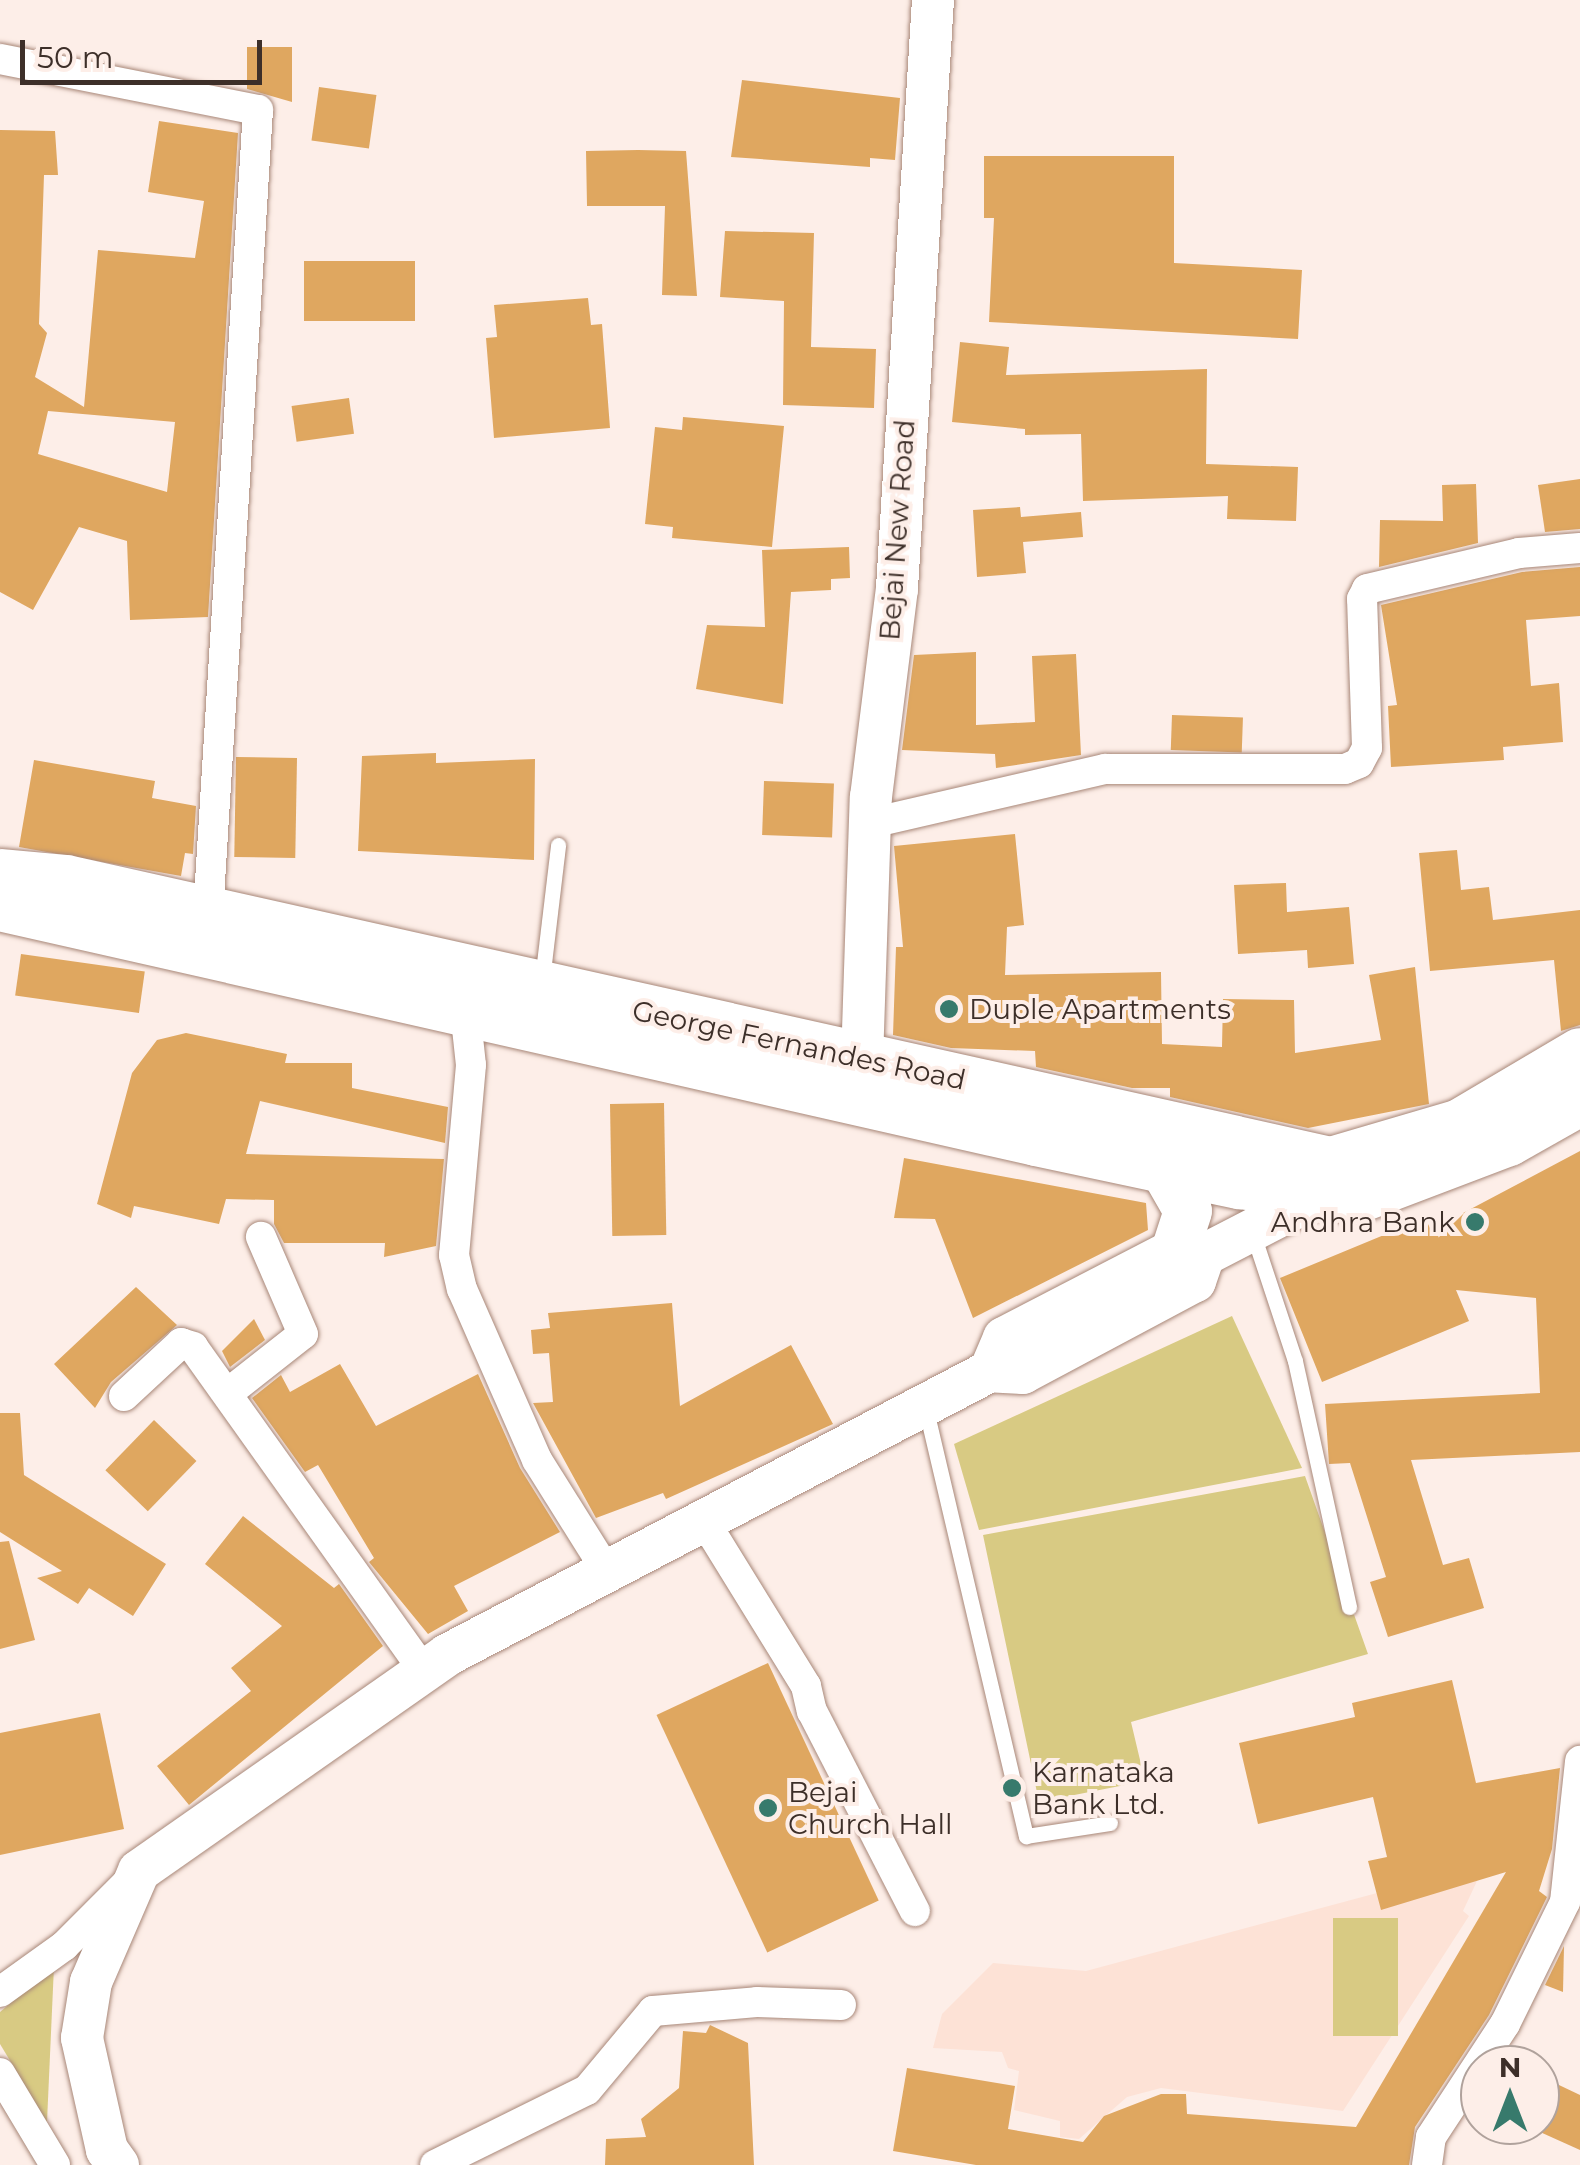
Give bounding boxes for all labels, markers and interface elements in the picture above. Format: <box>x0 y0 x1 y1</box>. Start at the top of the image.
scale bar <box>25 20 268 82</box>
text: 50 m <box>37 39 114 76</box>
street label: Bejai New Road <box>873 418 921 642</box>
place label: Duple Apartments <box>969 992 1231 1026</box>
street label: George Fernandes Road <box>629 993 969 1097</box>
marker: Duple Apartments <box>938 998 960 1020</box>
place label: Andhra Bank <box>1271 1205 1455 1239</box>
marker: Andhra Bank <box>1464 1211 1486 1233</box>
place label: Karnataka Bank Ltd. <box>1032 1755 1175 1821</box>
place label: Bejai Church Hall <box>788 1775 953 1841</box>
marker: Karnataka Bank Ltd. <box>1001 1777 1023 1799</box>
marker: Bejai Church Hall <box>757 1797 779 1819</box>
north arrow <box>1460 2045 1560 2145</box>
text: N <box>1499 2050 1521 2084</box>

